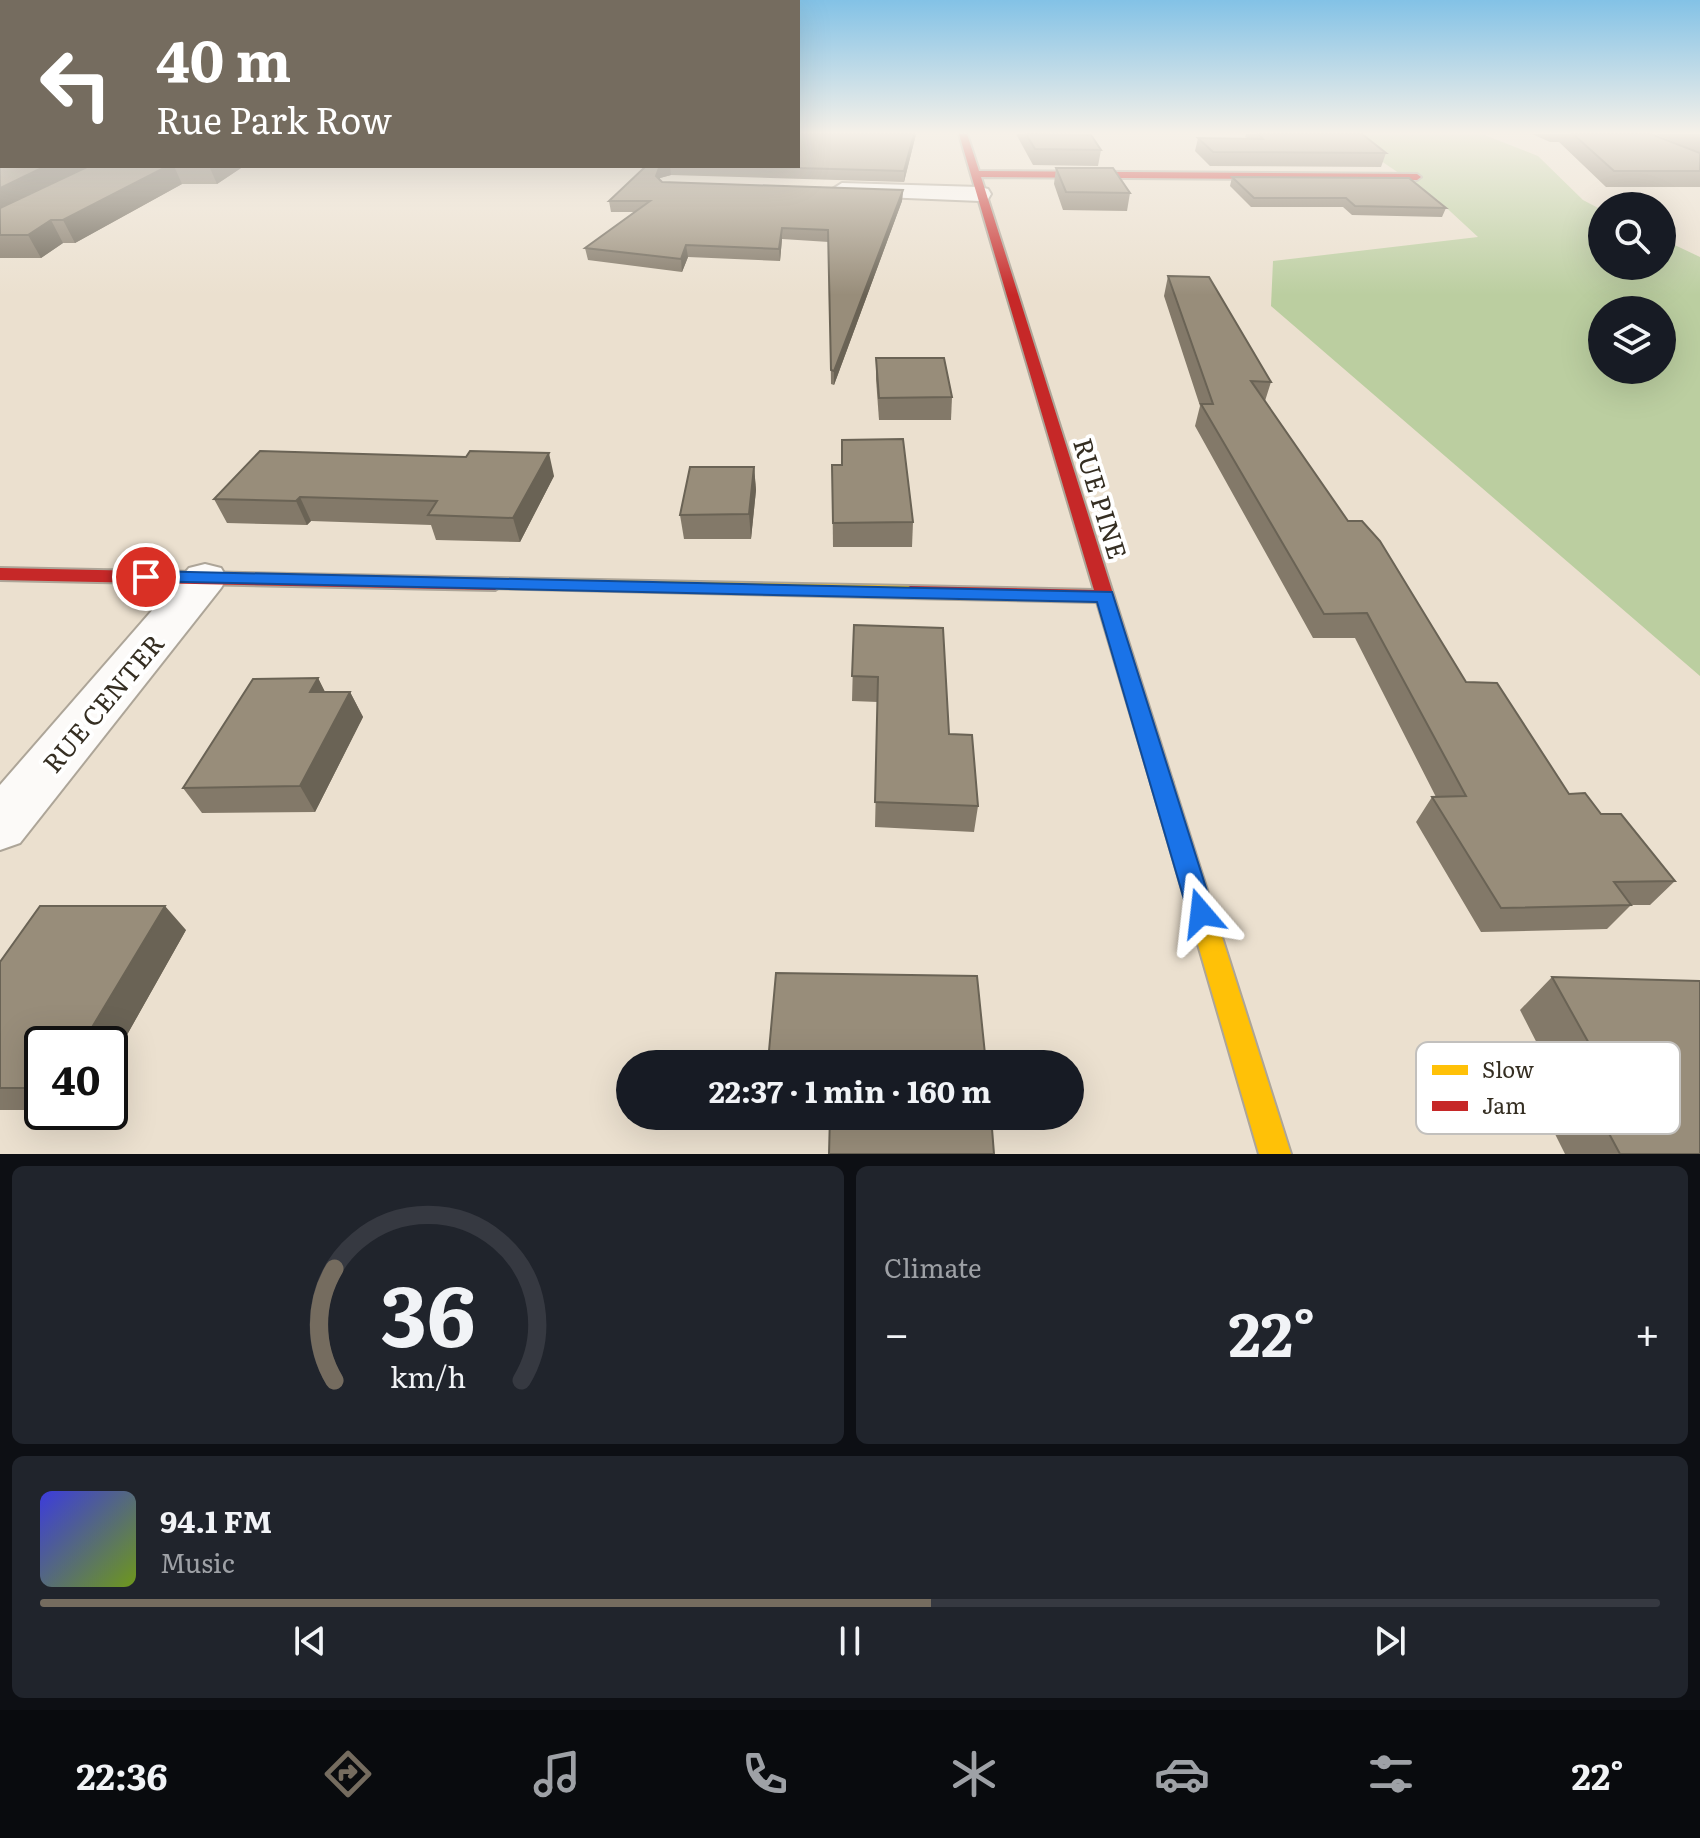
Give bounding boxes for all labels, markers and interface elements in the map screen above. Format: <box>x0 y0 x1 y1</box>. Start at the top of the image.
text: 40 m <box>156 16 291 99</box>
icon: left <box>24 32 128 136</box>
text: Rue Park Row <box>156 92 392 145</box>
map controls <box>1588 192 1676 384</box>
button: search <box>1588 192 1676 280</box>
button: layers <box>1588 296 1676 384</box>
street label: RUE PINE <box>1065 433 1139 563</box>
pin <box>112 543 180 611</box>
icon: arrive <box>124 555 168 599</box>
street label: RUE CENTER <box>32 624 172 780</box>
position arrow <box>1159 871 1243 955</box>
speed limit sign: 40 <box>24 1026 128 1130</box>
legend <box>1416 1042 1680 1134</box>
text: Slow <box>1482 1052 1534 1085</box>
text: 22:37 · 1 min · 160 m <box>709 1068 991 1112</box>
text: Jam <box>1482 1088 1526 1121</box>
text: Climate <box>884 1247 982 1286</box>
text: 36 <box>380 1249 476 1373</box>
text: 22° <box>1229 1286 1315 1375</box>
text: − <box>884 1298 910 1364</box>
text: + <box>1634 1298 1660 1364</box>
text: km/h <box>390 1354 466 1397</box>
text: 94.1 FM <box>160 1498 272 1542</box>
text: Music <box>160 1542 235 1581</box>
icon: previous <box>288 1619 332 1663</box>
icon: pause <box>828 1619 872 1663</box>
icon: next <box>1368 1619 1412 1663</box>
icon: directions <box>320 1746 376 1802</box>
icon: music <box>529 1746 585 1802</box>
icon: phone <box>737 1746 793 1802</box>
icon: climate <box>946 1746 1002 1802</box>
icon: car <box>1154 1746 1210 1802</box>
icon: filters <box>1363 1746 1419 1802</box>
text: 22:36 <box>76 1748 168 1801</box>
text: 22° <box>1572 1748 1624 1801</box>

